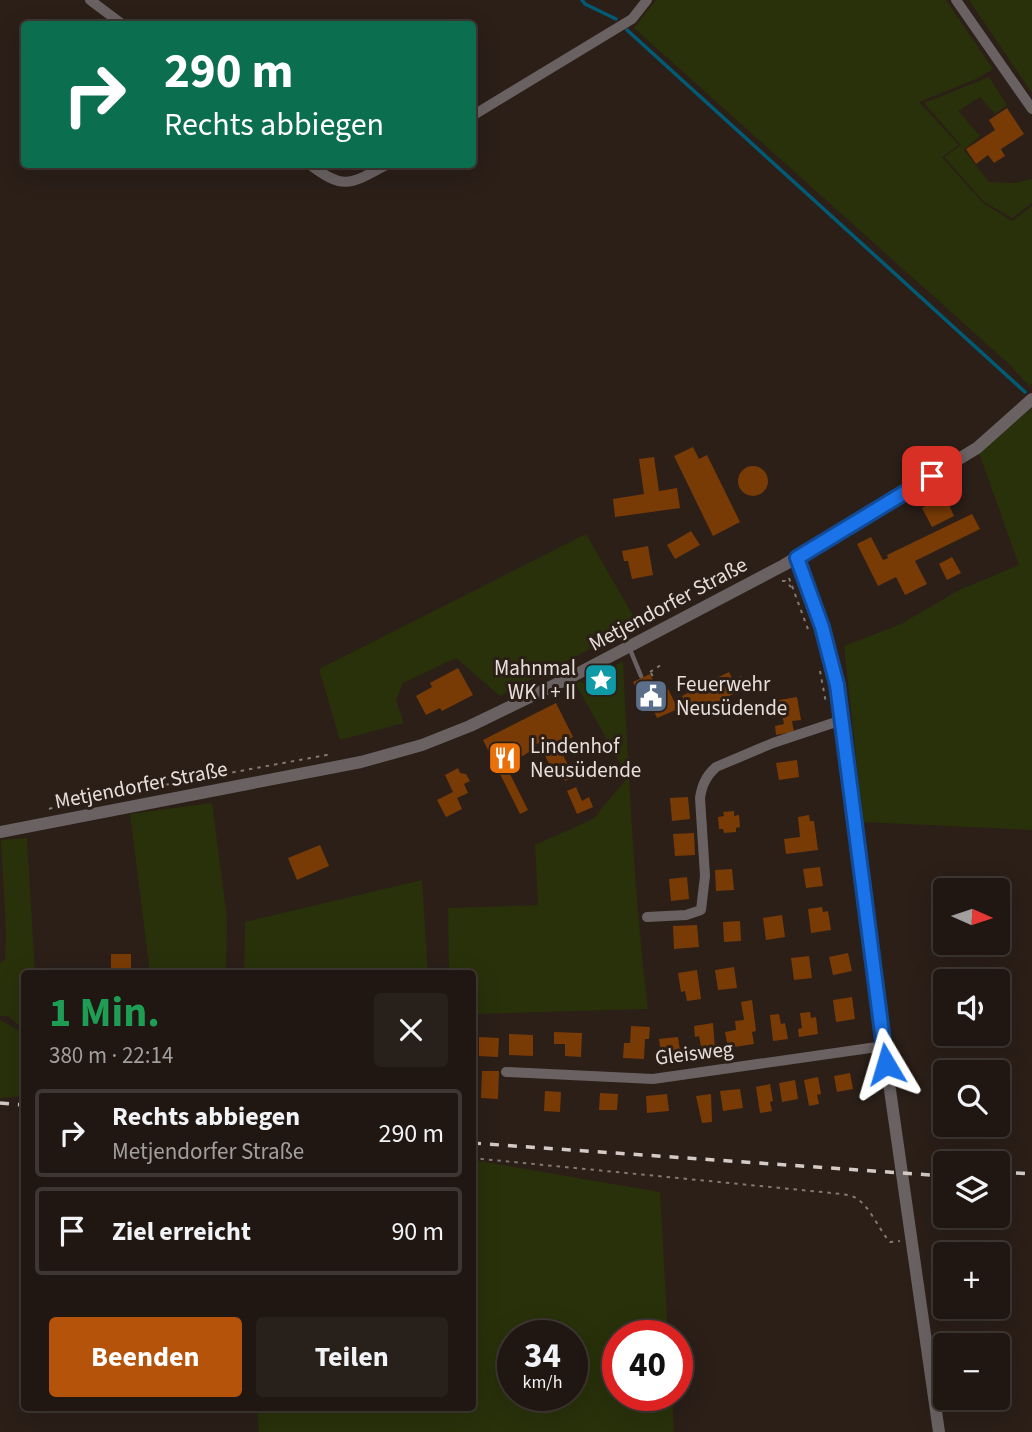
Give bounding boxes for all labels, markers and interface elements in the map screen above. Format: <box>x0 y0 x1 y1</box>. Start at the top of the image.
text: 290 m <box>164 37 293 107</box>
icon: right <box>49 49 140 140</box>
text: Rechts abbiegen <box>164 102 384 148</box>
pin <box>902 446 962 506</box>
icon: arrive <box>913 457 951 495</box>
street label: Metjendorfer Straße <box>583 550 753 658</box>
place label: Mahnmal WK I + II <box>494 653 576 707</box>
place icon: Mahnmal WK I + II <box>582 661 620 699</box>
place label: Feuerwehr Neusüdende <box>676 669 787 723</box>
public building icon: Feuerwehr Neusüdende <box>632 677 670 715</box>
place label: Lindenhof Neusüdende <box>530 731 641 785</box>
restaurant icon: Lindenhof Neusüdende <box>486 739 524 777</box>
street label: Metjendorfer Straße <box>52 754 230 816</box>
north arrow <box>933 878 1010 956</box>
map controls <box>933 878 1010 1410</box>
button: sound <box>933 969 1010 1046</box>
text: 1 Min. <box>49 983 160 1043</box>
button: close <box>374 993 448 1067</box>
position arrow <box>849 1027 923 1101</box>
street label: Gleisweg <box>653 1033 735 1073</box>
text: 380 m · 22:14 <box>49 1039 173 1072</box>
button: search <box>933 1060 1010 1137</box>
text: Rechts abbiegen <box>112 1098 300 1135</box>
icon: right <box>53 1114 91 1152</box>
text: 290 m <box>378 1115 444 1152</box>
text: Metjendorfer Straße <box>112 1135 304 1168</box>
button: layers <box>933 1151 1010 1228</box>
icon: arrive <box>53 1212 91 1250</box>
text: Ziel erreicht <box>112 1213 251 1250</box>
text: 90 m <box>391 1213 444 1250</box>
button: + <box>933 1242 1010 1319</box>
button: Beenden <box>49 1317 242 1397</box>
button: Teilen <box>256 1317 448 1397</box>
speed limit sign: 40 <box>602 1320 693 1411</box>
text: 34 <box>524 1331 561 1381</box>
button: − <box>933 1333 1010 1410</box>
text: km/h <box>523 1370 562 1395</box>

